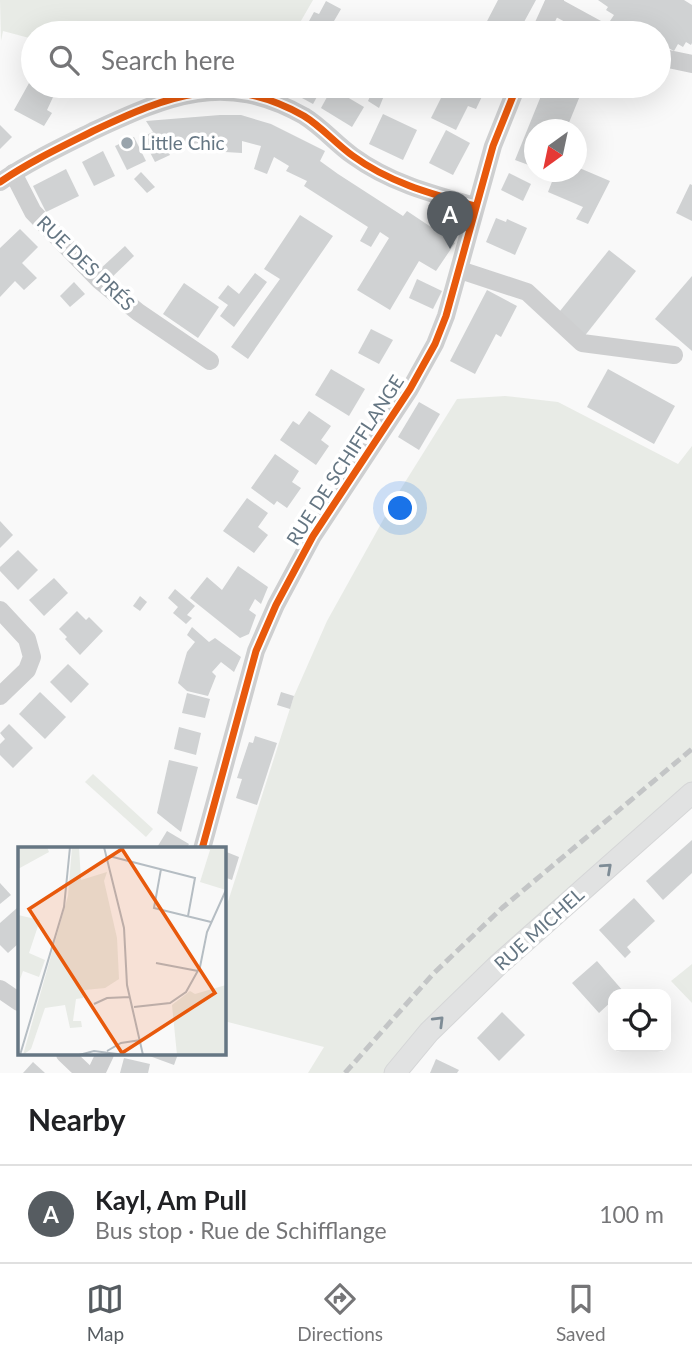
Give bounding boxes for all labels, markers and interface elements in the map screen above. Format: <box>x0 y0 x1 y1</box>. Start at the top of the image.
search box <box>21 21 671 98</box>
icon: search <box>45 41 83 79</box>
text: Search here <box>101 44 235 76</box>
north arrow <box>524 119 587 182</box>
place label: Little Chic <box>141 131 225 154</box>
marker: Little Chic <box>119 135 135 151</box>
pin: A <box>427 191 473 249</box>
street label: RUE DES PRÉS <box>33 210 140 315</box>
street label: RUE DE SCHIFFLANGE <box>281 370 408 549</box>
your location <box>383 491 417 525</box>
inset map <box>18 847 226 1056</box>
one-way arrow <box>599 863 612 876</box>
street label: RUE MICHEL <box>489 882 588 975</box>
map controls <box>608 989 671 1052</box>
button: locate <box>608 989 671 1052</box>
one-way arrow <box>431 1017 444 1030</box>
text: Nearby <box>28 1101 126 1137</box>
text: Kayl, Am Pull <box>95 1184 247 1216</box>
text: A <box>43 1200 59 1228</box>
text: 100 m <box>599 1200 664 1228</box>
text: Bus stop · Rue de Schifflange <box>95 1216 387 1244</box>
tab: Map <box>86 1280 124 1345</box>
tab: Directions <box>297 1280 383 1345</box>
tab: Saved <box>556 1280 606 1345</box>

